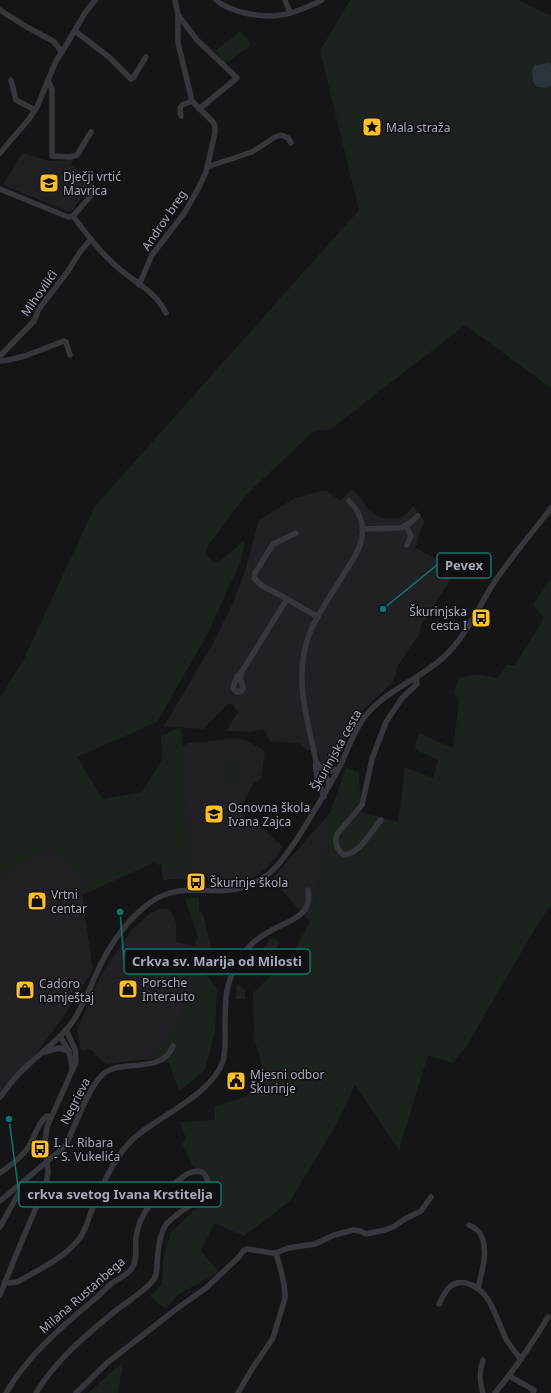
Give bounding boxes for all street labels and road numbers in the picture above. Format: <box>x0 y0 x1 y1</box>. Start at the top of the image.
street label: Androv breg <box>137 186 191 254</box>
street label: Mihovilići <box>17 267 61 319</box>
street label: Škurinjska cesta <box>307 706 365 794</box>
street label: Negrieva <box>56 1075 94 1127</box>
street label: Milana Rustanbega <box>35 1253 129 1337</box>

